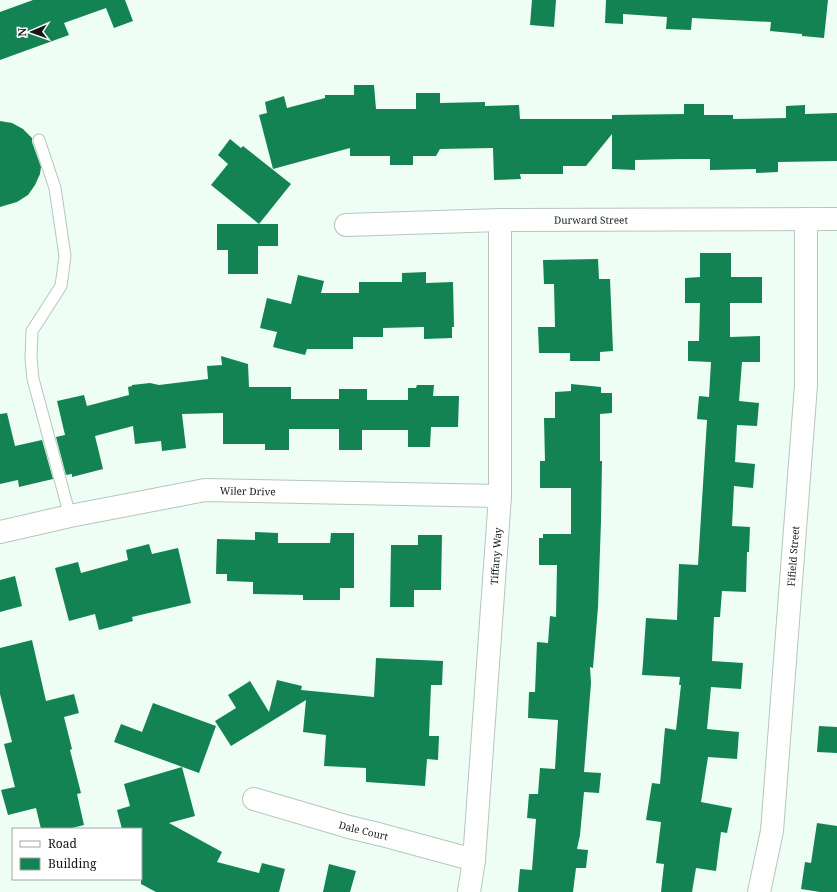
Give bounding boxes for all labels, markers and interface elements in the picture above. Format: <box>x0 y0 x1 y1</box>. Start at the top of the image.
north arrow <box>12 12 52 52</box>
text: N <box>14 27 29 37</box>
street label: Durward Street <box>554 213 628 227</box>
street label: Wiler Drive <box>220 483 276 498</box>
street label: Fifield Street <box>784 525 802 587</box>
street label: Tiffany Way <box>487 527 505 585</box>
street label: Dale Court <box>337 817 390 844</box>
legend <box>12 828 142 880</box>
text: Road <box>48 835 78 852</box>
text: Building <box>48 855 97 872</box>

